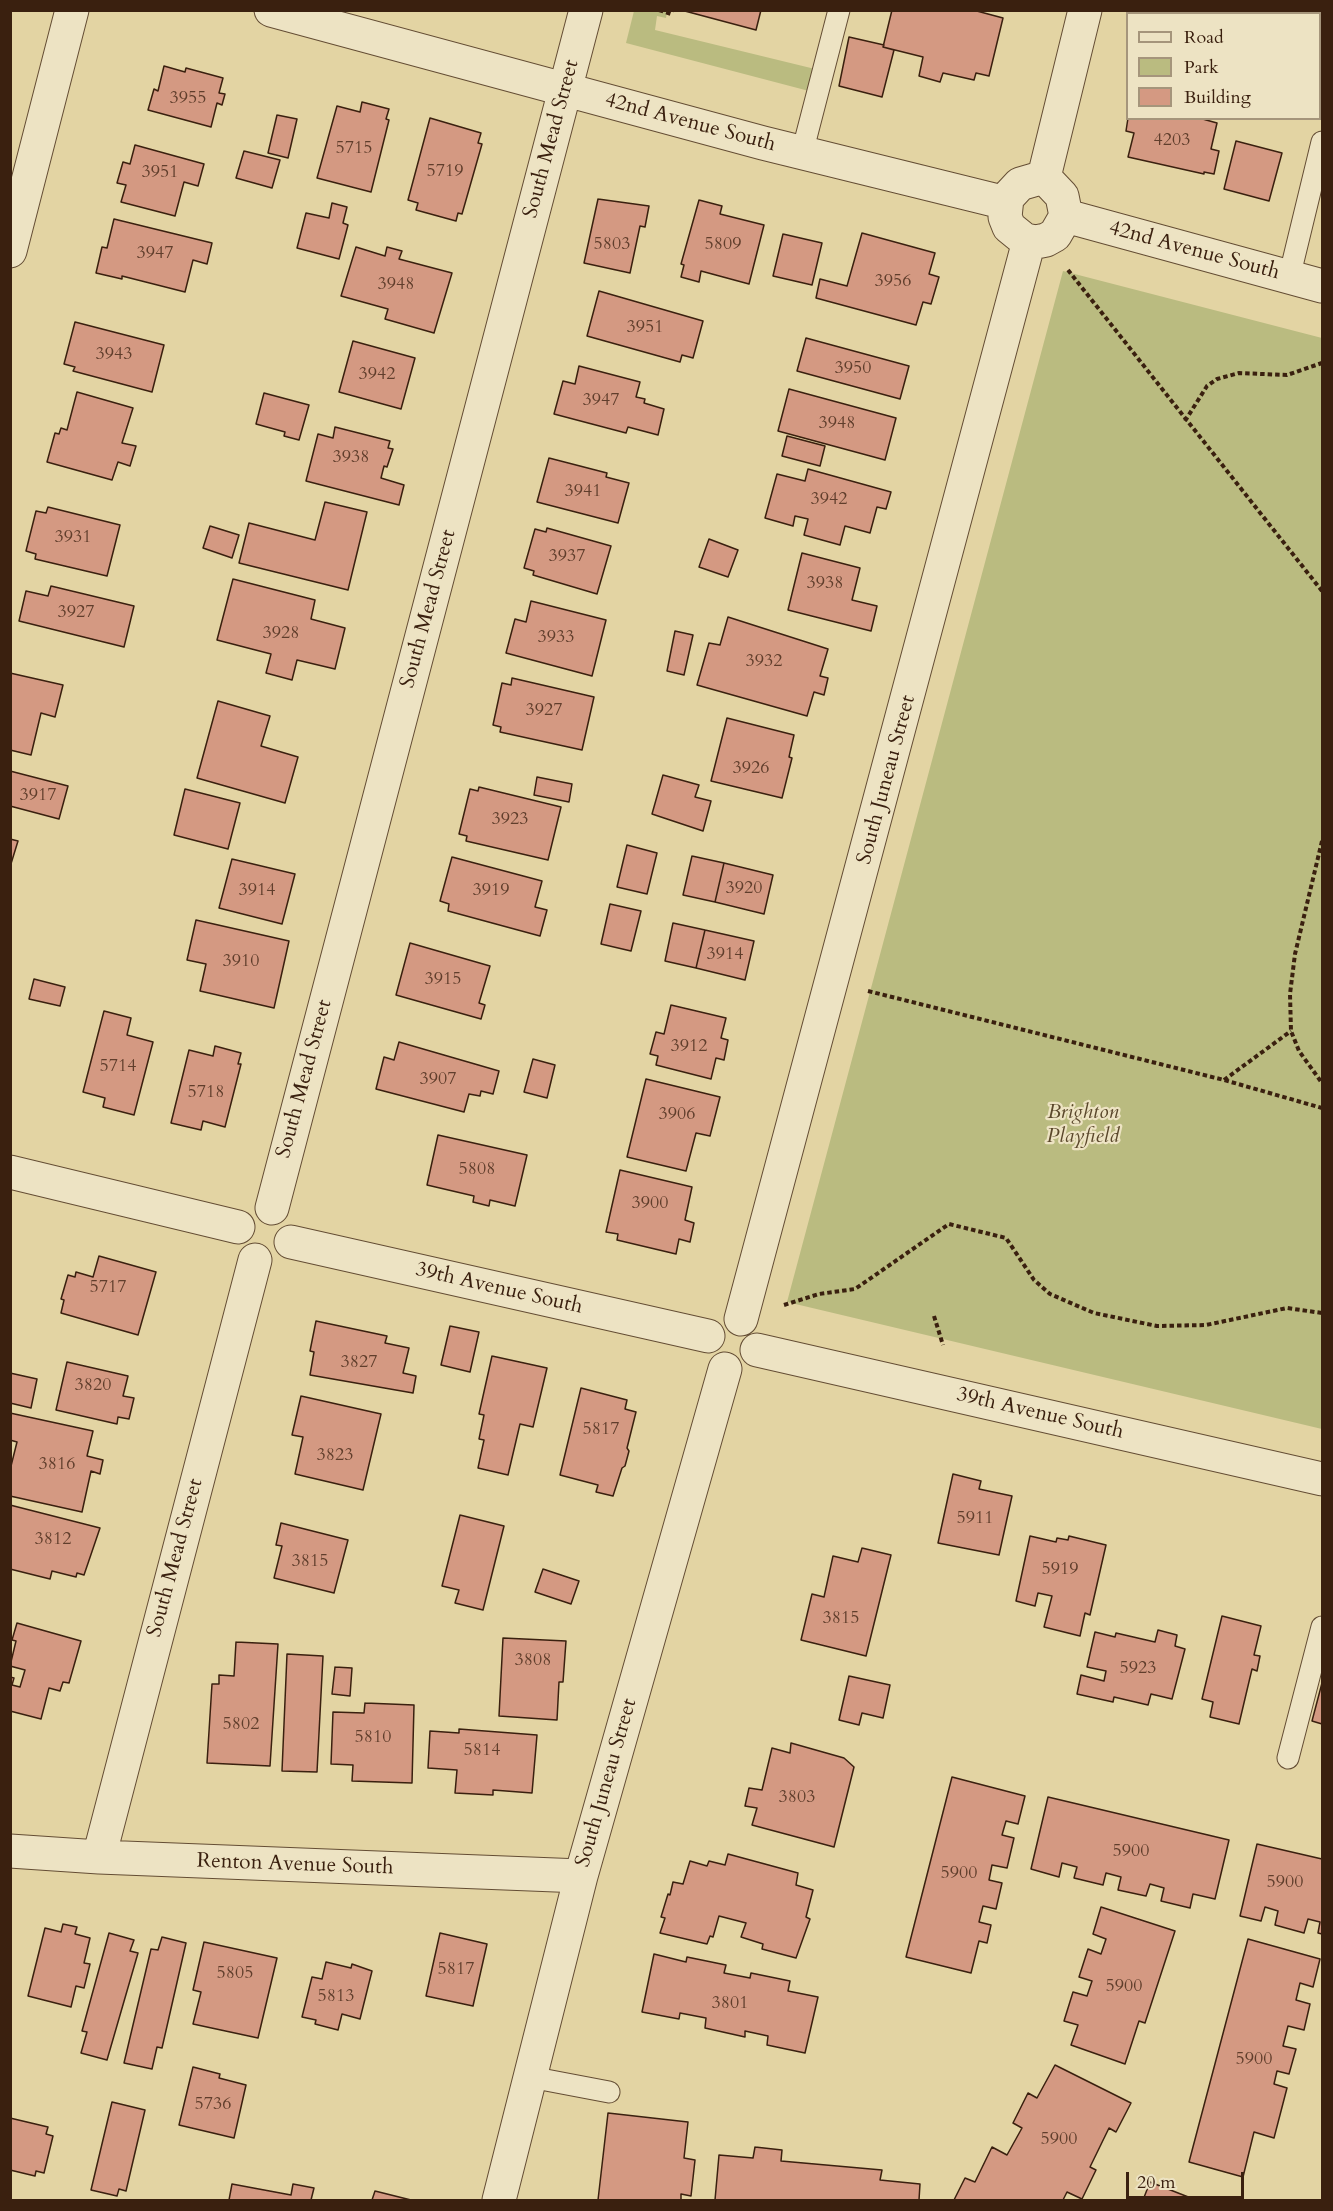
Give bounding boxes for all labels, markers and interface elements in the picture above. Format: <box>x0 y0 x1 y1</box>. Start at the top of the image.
legend <box>1126 12 1321 120</box>
text: Road <box>1184 25 1224 50</box>
text: Park <box>1184 55 1219 80</box>
street label: South Mead Street <box>519 57 585 221</box>
text: Building <box>1184 85 1251 110</box>
house number: 3955 <box>170 88 206 110</box>
street label: 42nd Avenue South <box>602 88 778 158</box>
house number: 4203 <box>1154 130 1190 152</box>
house number: 5715 <box>336 138 372 160</box>
house number: 5719 <box>427 161 463 183</box>
house number: 3951 <box>142 162 178 184</box>
street label: 42nd Avenue South <box>1106 216 1282 286</box>
house number: 5803 <box>594 234 630 256</box>
house number: 5809 <box>705 234 741 256</box>
house number: 3947 <box>137 243 173 265</box>
house number: 3956 <box>875 271 911 293</box>
house number: 3948 <box>378 274 414 296</box>
house number: 3951 <box>627 317 663 339</box>
house number: 3943 <box>96 344 132 366</box>
house number: 3950 <box>835 358 871 380</box>
house number: 3942 <box>359 364 395 386</box>
house number: 3947 <box>583 390 619 412</box>
house number: 3948 <box>819 413 855 435</box>
house number: 3938 <box>333 447 369 469</box>
house number: 3941 <box>565 481 601 503</box>
house number: 3942 <box>811 489 847 511</box>
house number: 3931 <box>55 527 91 549</box>
street label: South Mead Street <box>396 527 462 691</box>
house number: 3937 <box>549 546 585 568</box>
house number: 3938 <box>807 573 843 595</box>
house number: 3927 <box>58 602 94 624</box>
house number: 3928 <box>263 623 299 645</box>
house number: 3933 <box>538 627 574 649</box>
house number: 3932 <box>746 651 782 673</box>
street label: South Juneau Street <box>852 693 922 867</box>
house number: 3927 <box>526 700 562 722</box>
house number: 3926 <box>733 758 769 780</box>
house number: 3917 <box>20 785 56 807</box>
house number: 3923 <box>492 809 528 831</box>
house number: 3920 <box>726 878 762 900</box>
house number: 3914 <box>239 880 275 902</box>
house number: 3919 <box>473 880 509 902</box>
house number: 3914 <box>707 944 743 966</box>
house number: 3910 <box>223 951 259 973</box>
house number: 3915 <box>425 969 461 991</box>
street label: South Mead Street <box>272 997 338 1161</box>
house number: 3912 <box>671 1036 707 1058</box>
house number: 5714 <box>100 1056 136 1078</box>
house number: 3907 <box>420 1069 456 1091</box>
house number: 5718 <box>188 1082 224 1104</box>
park label: Brighton Playfield <box>1047 1100 1119 1150</box>
house number: 3906 <box>659 1104 695 1126</box>
house number: 5808 <box>459 1159 495 1181</box>
house number: 3900 <box>632 1193 668 1215</box>
street label: 39th Avenue South <box>413 1258 585 1320</box>
house number: 5717 <box>90 1277 126 1299</box>
house number: 3827 <box>341 1352 377 1374</box>
house number: 3820 <box>75 1375 111 1397</box>
street label: 39th Avenue South <box>954 1383 1126 1445</box>
house number: 5817 <box>583 1419 619 1441</box>
house number: 3823 <box>317 1445 353 1467</box>
house number: 3816 <box>39 1454 75 1476</box>
street label: South Mead Street <box>143 1476 209 1640</box>
house number: 5911 <box>957 1508 993 1530</box>
house number: 3812 <box>35 1529 71 1551</box>
house number: 3815 <box>292 1551 328 1573</box>
house number: 5919 <box>1042 1559 1078 1581</box>
house number: 3815 <box>823 1608 859 1630</box>
house number: 3808 <box>515 1650 551 1672</box>
house number: 5923 <box>1120 1658 1156 1680</box>
street label: South Juneau Street <box>571 1696 643 1870</box>
house number: 5802 <box>223 1714 259 1736</box>
house number: 5810 <box>355 1727 391 1749</box>
house number: 5814 <box>464 1740 500 1762</box>
house number: 3803 <box>779 1787 815 1809</box>
house number: 5900 <box>1113 1841 1149 1863</box>
street label: Renton Avenue South <box>196 1849 394 1881</box>
house number: 5900 <box>941 1863 977 1885</box>
house number: 5900 <box>1267 1872 1303 1894</box>
house number: 5817 <box>438 1959 474 1981</box>
house number: 5805 <box>217 1963 253 1985</box>
house number: 5900 <box>1106 1976 1142 1998</box>
house number: 5813 <box>318 1986 354 2008</box>
house number: 3801 <box>712 1993 748 2015</box>
house number: 5900 <box>1236 2049 1272 2071</box>
house number: 5736 <box>195 2094 231 2116</box>
house number: 5900 <box>1041 2129 1077 2151</box>
scale bar <box>1129 2160 1248 2198</box>
text: 20 m <box>1137 2170 1176 2195</box>

